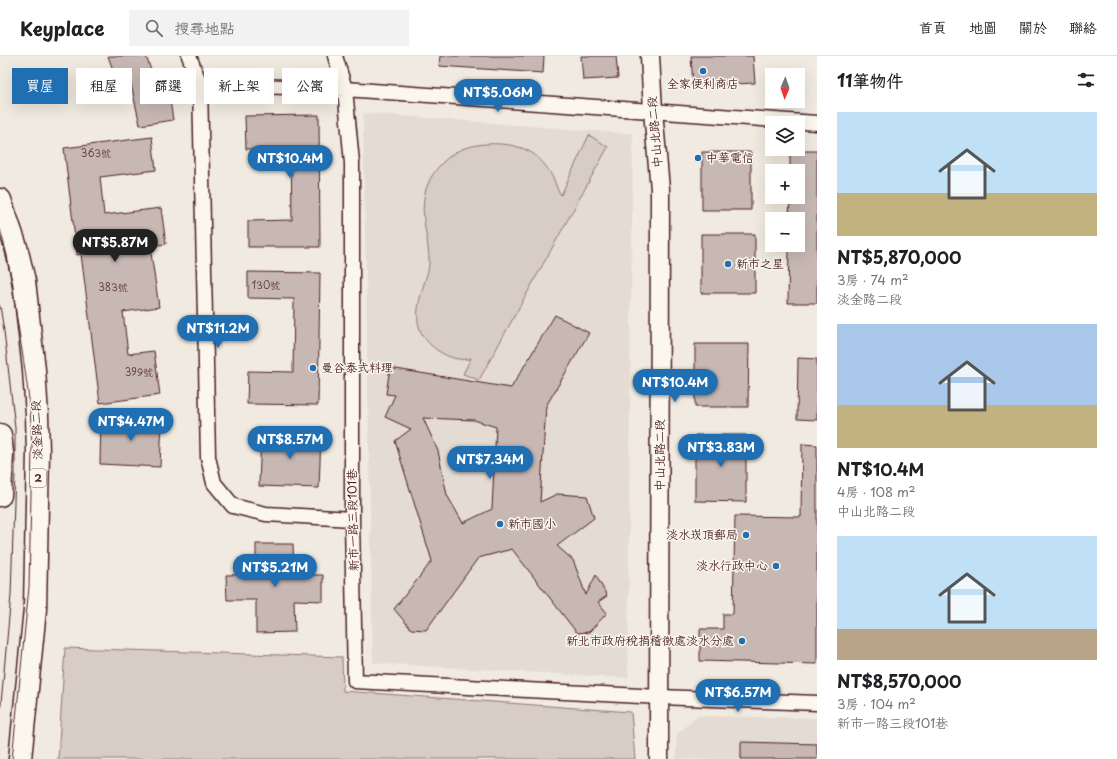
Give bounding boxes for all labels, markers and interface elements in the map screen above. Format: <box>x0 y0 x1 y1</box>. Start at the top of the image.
search box <box>129 10 409 46</box>
text: Keyplace <box>20 14 105 42</box>
text: 搜尋地點 <box>175 16 235 39</box>
icon: search <box>143 17 165 39</box>
text: 首頁 <box>919 17 947 38</box>
text: 地圖 <box>969 17 997 38</box>
text: 關於 <box>1019 17 1047 38</box>
text: 聯絡 <box>1069 17 1097 38</box>
marker: 全家便利商店 <box>698 66 708 76</box>
text: 11筆物件 <box>837 67 903 93</box>
chip: 買屋 <box>12 68 68 104</box>
chip: 租屋 <box>76 68 132 104</box>
chip: 篩選 <box>140 68 196 104</box>
chip: 新上架 <box>204 68 274 104</box>
chip: 公寓 <box>282 68 338 104</box>
north arrow <box>765 68 805 108</box>
map controls <box>765 68 805 252</box>
icon: filters <box>1075 69 1097 91</box>
place label: 全家便利商店 <box>667 74 739 92</box>
pin: NT$5.06M <box>457 79 539 113</box>
text: NT$5.06M <box>463 82 533 101</box>
street label: 中山北路二段 <box>642 95 666 169</box>
button: layers <box>765 116 805 156</box>
icon: home <box>931 138 1003 210</box>
house number: 363號 <box>81 145 111 160</box>
pin: NT$10.4M <box>249 145 331 179</box>
text: NT$10.4M <box>257 148 323 167</box>
place label: 中華電信 <box>706 148 754 166</box>
marker: 中華電信 <box>693 153 703 163</box>
button: + <box>765 164 805 204</box>
button: − <box>765 212 805 252</box>
pin: NT$5.87M <box>74 229 156 263</box>
text: NT$5.87M <box>82 232 148 251</box>
text: NT$5,870,000 <box>837 244 961 270</box>
place label: 新市之星 <box>736 254 784 272</box>
marker: 新市之星 <box>723 259 733 269</box>
text: 3房 · 74 m² <box>837 270 909 289</box>
house number: 130號 <box>252 277 280 292</box>
house number: 383號 <box>98 279 128 294</box>
text: 淡金路二段 <box>837 289 902 308</box>
pin: NT$11.2M <box>177 315 259 349</box>
text: NT$11.2M <box>186 318 250 337</box>
icon: home <box>931 350 1003 422</box>
place label: 曼谷泰式料理 <box>321 358 393 376</box>
marker: 曼谷泰式料理 <box>308 363 318 373</box>
house number: 399號 <box>125 364 153 379</box>
pin: NT$10.4M <box>634 369 716 403</box>
text: NT$10.4M <box>642 372 708 391</box>
street label: 淡金路二段 <box>26 400 46 460</box>
pin: NT$4.47M <box>90 408 172 442</box>
text: NT$4.47M <box>97 411 165 430</box>
street label: 中山北路二段 <box>650 419 668 491</box>
pin: NT$8.57M <box>249 426 331 460</box>
text: NT$8.57M <box>257 429 323 448</box>
pin: NT$3.83M <box>680 434 762 468</box>
text: NT$3.83M <box>687 437 755 456</box>
pin: NT$7.34M <box>449 446 531 480</box>
text: NT$7.34M <box>456 449 524 468</box>
text: NT$10.4M <box>837 456 924 482</box>
road number: 2 <box>30 469 46 487</box>
street label: 新市一路三段101巷 <box>342 469 362 572</box>
text: 4房 · 108 m² <box>837 482 915 501</box>
text: 中山北路二段 <box>837 501 915 520</box>
place label: 新市國小 <box>508 514 556 532</box>
marker: 新市國小 <box>495 519 505 529</box>
place label: 淡水崁頂郵局 <box>666 525 738 543</box>
marker: 淡水崁頂郵局 <box>741 530 751 540</box>
pin: NT$5.21M <box>234 554 316 588</box>
place label: 淡水行政中心 <box>696 556 768 574</box>
text: NT$5.21M <box>242 557 308 576</box>
marker: 淡水行政中心 <box>771 561 781 571</box>
icon: home <box>931 562 1003 634</box>
place label: 新北市政府稅捐稽徵處淡水分處 <box>566 631 734 649</box>
marker: 新北市政府稅捐稽徵處淡水分處 <box>737 636 747 646</box>
text: NT$8,570,000 <box>837 668 961 694</box>
pin: NT$6.57M <box>697 679 779 713</box>
text: NT$6.57M <box>704 682 772 701</box>
text: 3房 · 104 m² <box>837 694 916 713</box>
text: 新市一路三段101巷 <box>837 713 948 732</box>

